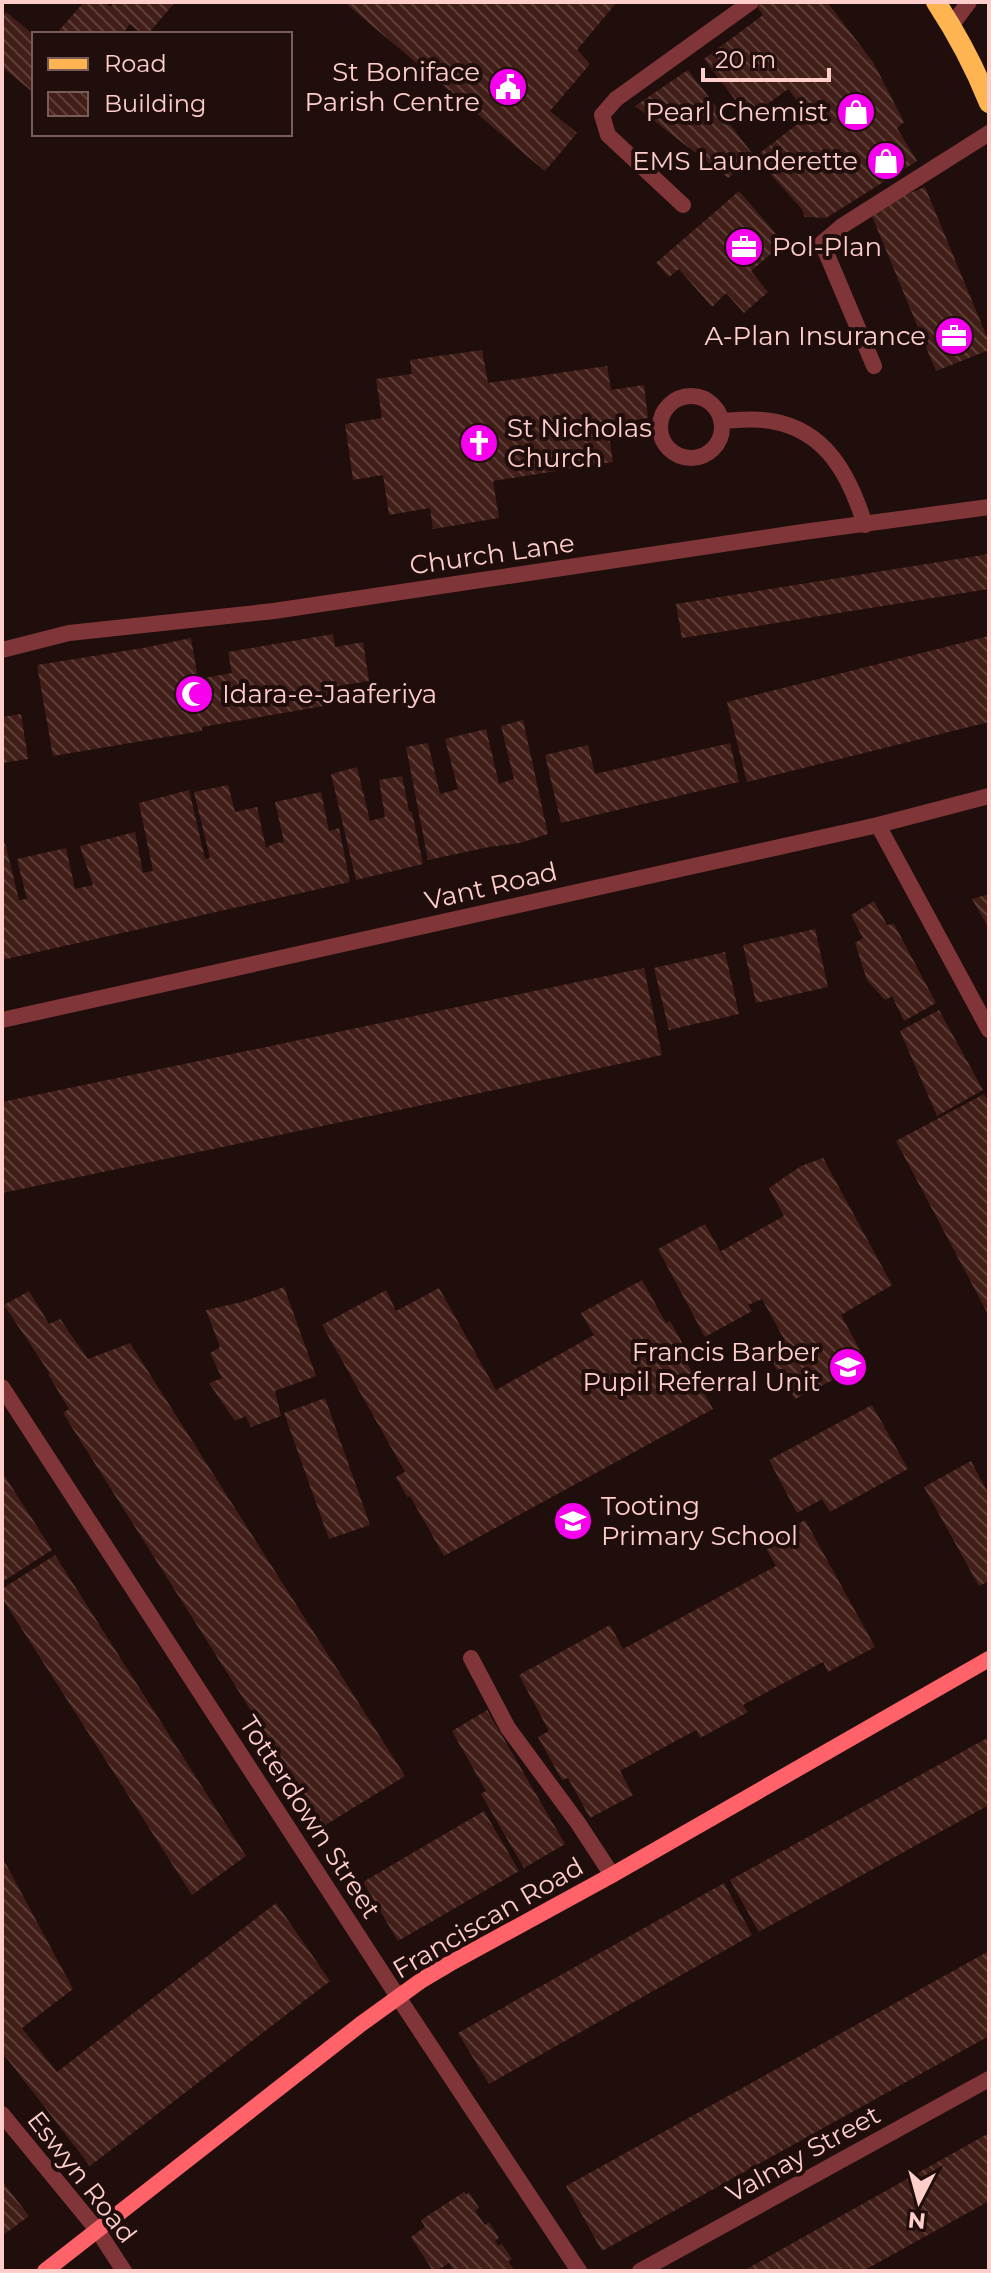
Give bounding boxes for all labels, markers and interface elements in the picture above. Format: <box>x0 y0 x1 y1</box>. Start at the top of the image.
legend <box>32 32 292 136</box>
scale bar <box>703 32 829 82</box>
text: 20 m <box>715 45 776 74</box>
text: Road <box>104 49 167 78</box>
place label: St Boniface Parish Centre <box>305 56 480 118</box>
public building icon: St Boniface Parish Centre <box>487 66 529 108</box>
text: Building <box>104 89 207 118</box>
shop icon: Pearl Chemist <box>835 91 877 133</box>
place label: Pearl Chemist <box>645 96 828 128</box>
shop icon: EMS Launderette <box>865 140 907 182</box>
place label: EMS Launderette <box>632 145 858 177</box>
office icon: Pol-Plan <box>723 226 765 268</box>
place label: Pol-Plan <box>772 231 882 263</box>
office icon: A-Plan Insurance <box>933 315 975 357</box>
place label: A-Plan Insurance <box>704 320 926 352</box>
place label: St Nicholas Church <box>507 412 652 474</box>
church icon: St Nicholas Church <box>458 422 500 464</box>
street label: Church Lane <box>407 527 577 581</box>
mosque icon: Idara-e-Jaaferiya <box>173 673 215 715</box>
place label: Idara-e-Jaaferiya <box>222 678 437 710</box>
street label: Vant Road <box>422 855 560 917</box>
place label: Francis Barber Pupil Referral Unit <box>582 1336 820 1398</box>
school or university icon: Francis Barber Pupil Referral Unit <box>827 1346 869 1388</box>
place label: Tooting Primary School <box>601 1490 798 1552</box>
school or university icon: Tooting Primary School <box>552 1500 594 1542</box>
street label: Totterdown Street <box>233 1710 387 1924</box>
street label: Franciscan Road <box>387 1850 589 1986</box>
street label: Valnay Street <box>720 2099 886 2209</box>
street label: Eswyn Road <box>21 2105 143 2249</box>
north arrow <box>879 2161 959 2241</box>
text: N <box>907 2206 927 2235</box>

